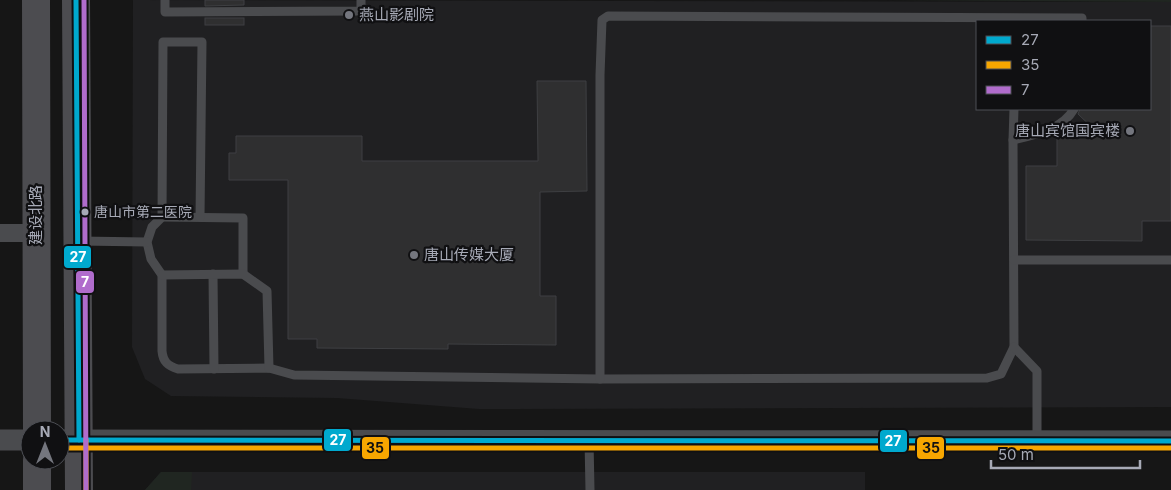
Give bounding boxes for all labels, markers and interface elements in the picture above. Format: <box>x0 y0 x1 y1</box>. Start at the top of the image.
place label: 燕山影剧院 <box>359 5 434 24</box>
marker: 燕山影剧院 <box>343 9 355 21</box>
legend <box>976 20 1151 110</box>
text: 27 <box>1021 30 1039 49</box>
text: 35 <box>1021 55 1039 74</box>
text: 7 <box>1021 80 1030 99</box>
place label: 唐山宾馆国宾楼 <box>1015 121 1120 140</box>
marker: 唐山宾馆国宾楼 <box>1124 125 1136 137</box>
street label: 建设北路 <box>26 185 45 245</box>
place label: 唐山市第二医院 <box>94 203 192 220</box>
marker: 唐山市第二医院 <box>80 207 90 217</box>
line badge: 27 <box>63 245 92 269</box>
place label: 唐山传媒大厦 <box>424 245 514 264</box>
text: 27 <box>70 248 86 265</box>
marker: 唐山传媒大厦 <box>408 249 420 261</box>
line badge: 7 <box>75 270 95 294</box>
text: 7 <box>81 273 89 290</box>
north arrow <box>20 420 70 470</box>
text: N <box>40 423 50 440</box>
line badge: 27 <box>323 428 352 452</box>
line badge: 27 <box>879 429 908 453</box>
text: 27 <box>330 431 346 448</box>
text: 27 <box>885 432 901 449</box>
line badge: 35 <box>361 436 390 460</box>
line badge: 35 <box>916 436 945 460</box>
scale bar <box>991 438 1140 470</box>
text: 35 <box>366 439 384 456</box>
text: 35 <box>922 439 940 456</box>
text: 50 m <box>998 445 1034 464</box>

